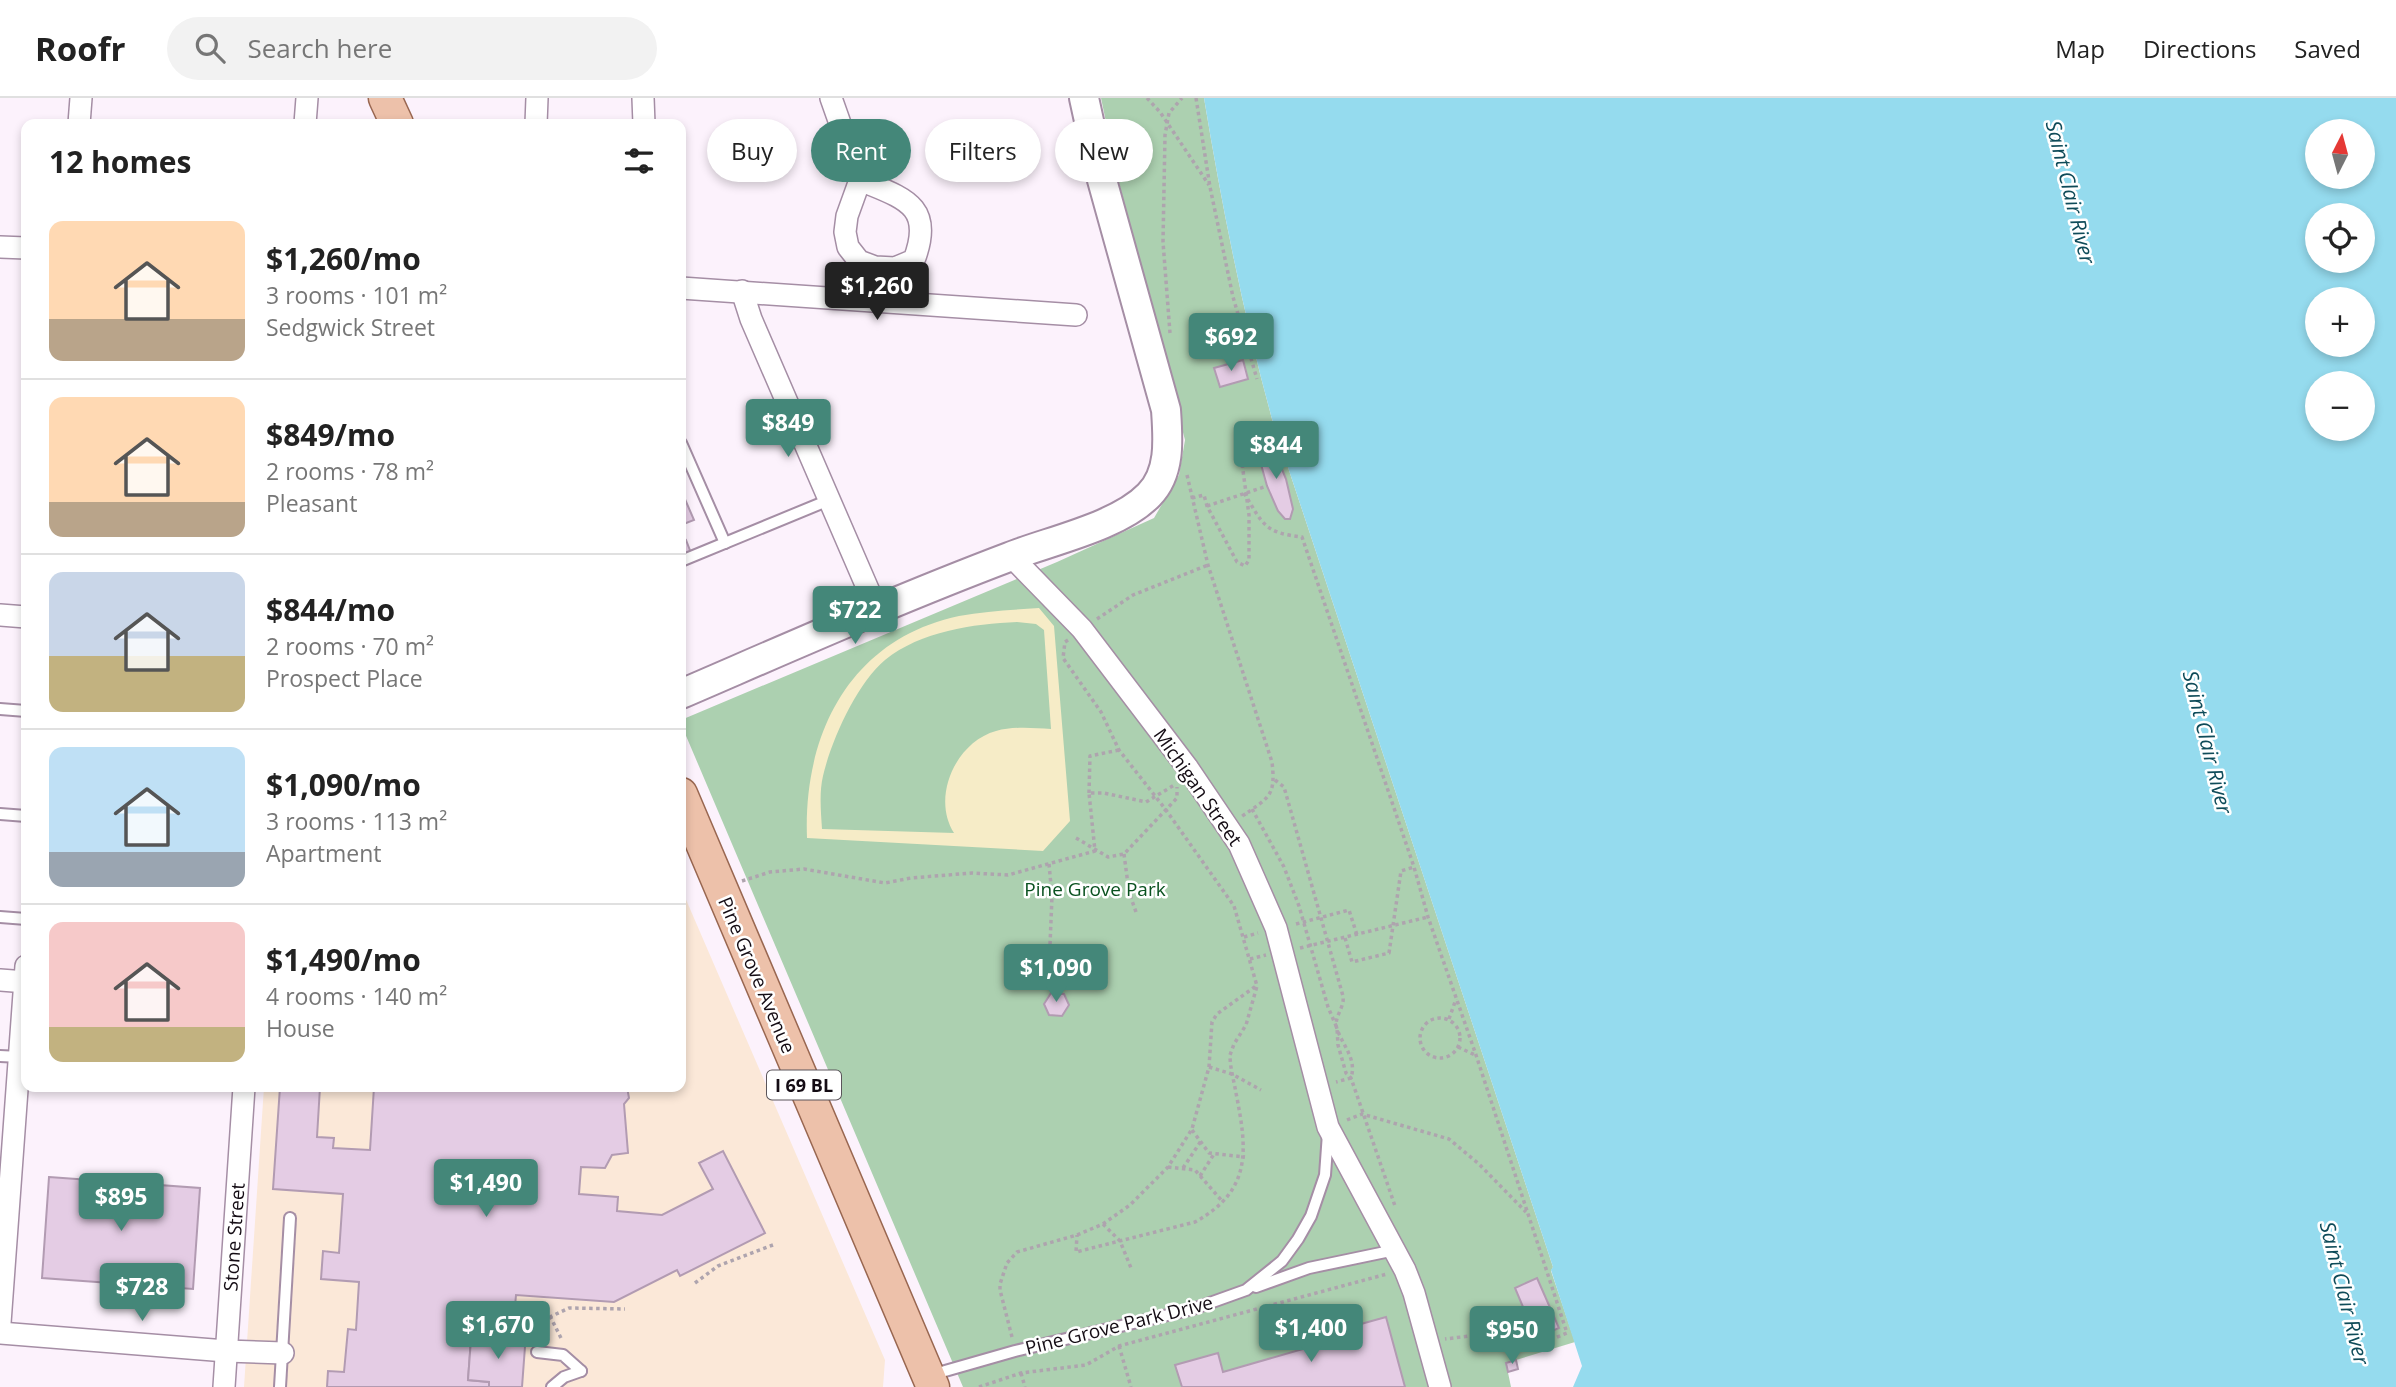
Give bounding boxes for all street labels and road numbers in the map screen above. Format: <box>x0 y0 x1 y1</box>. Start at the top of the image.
street label: Michigan Street <box>1148 723 1248 851</box>
street label: Pine Grove Avenue <box>712 893 802 1057</box>
road number: I 69 BL <box>767 1070 841 1100</box>
street label: Stone Street <box>217 1182 251 1292</box>
street label: Pine Grove Park Drive <box>1022 1289 1216 1361</box>

